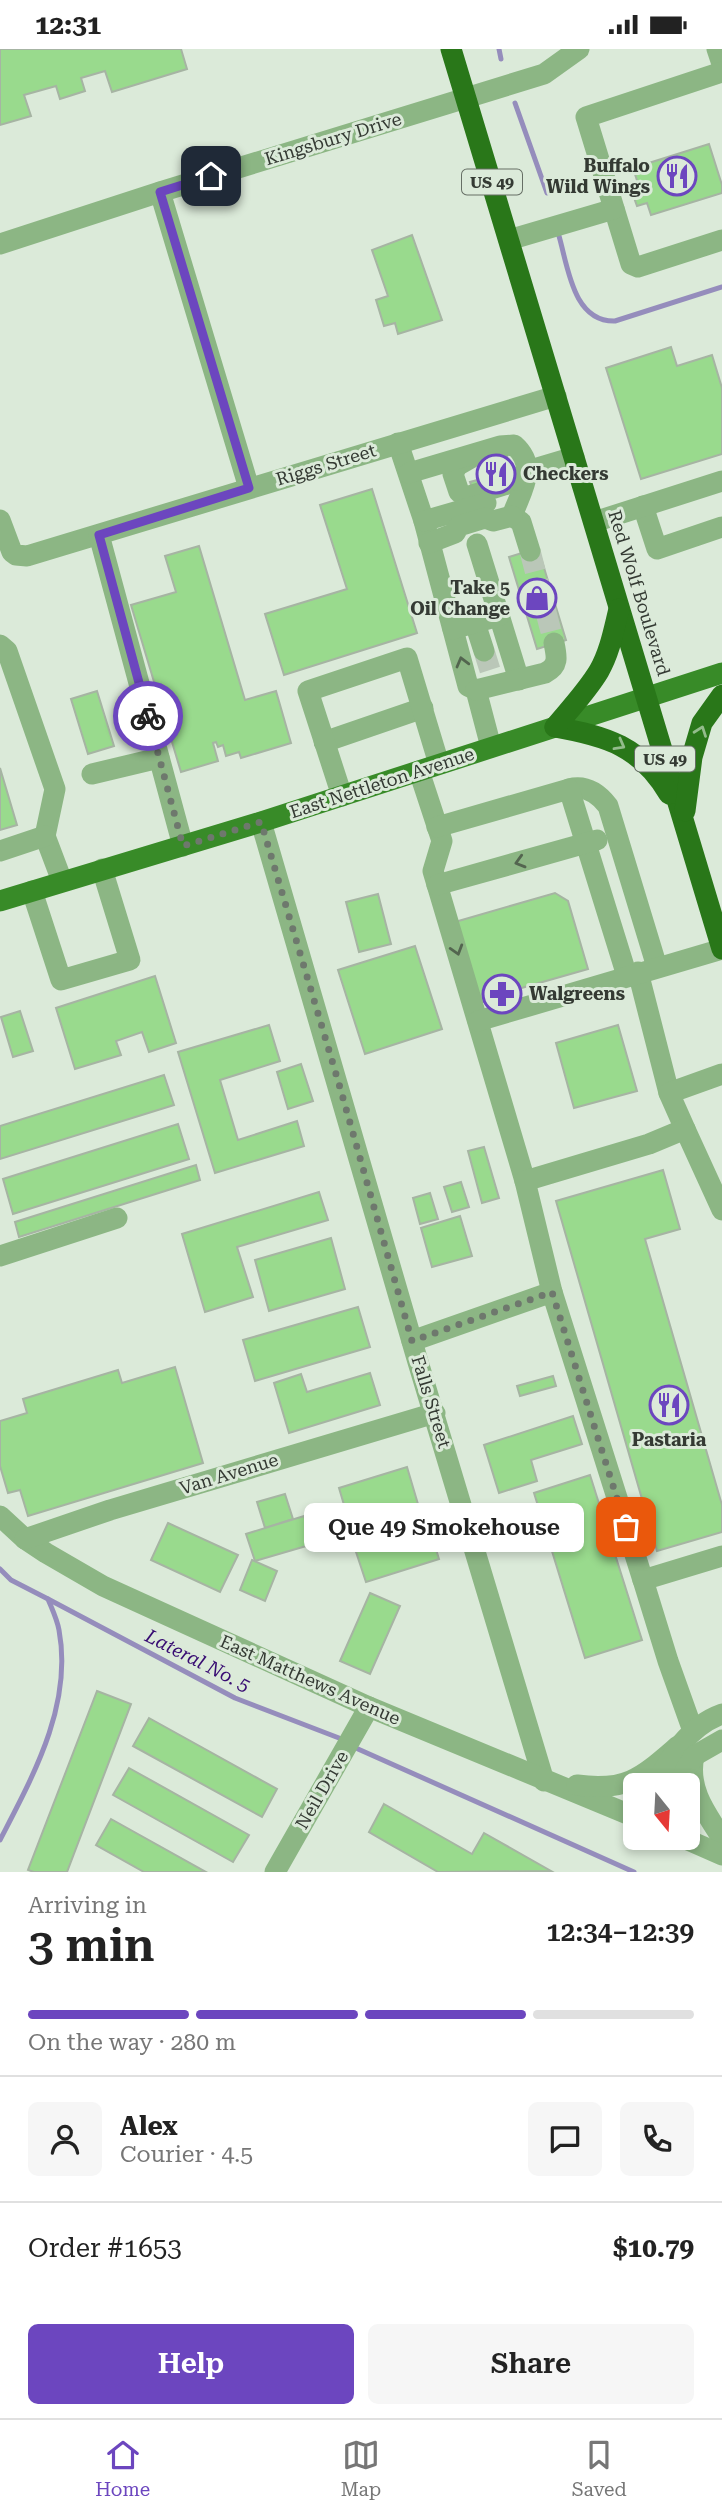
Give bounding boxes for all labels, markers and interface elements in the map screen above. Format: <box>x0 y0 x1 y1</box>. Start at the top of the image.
text: 12:31 <box>35 10 101 40</box>
street label: Kingsbury Drive <box>262 108 404 169</box>
pin <box>181 146 241 206</box>
place label: Buffalo Wild Wings <box>546 155 650 197</box>
restaurant icon: Buffalo Wild Wings <box>656 155 698 197</box>
icon: home <box>192 157 230 195</box>
road number: US 49 <box>462 169 522 195</box>
street label: Riggs Street <box>273 439 379 490</box>
restaurant icon: Checkers <box>475 453 517 495</box>
place label: Checkers <box>523 463 609 484</box>
street label: Red Wolf Boulevard <box>604 507 675 679</box>
place label: Take 5 Oil Change <box>410 577 510 619</box>
shop icon: Take 5 Oil Change <box>516 577 558 619</box>
one-way arrow <box>455 656 470 668</box>
courier <box>113 681 183 751</box>
icon: bike <box>129 697 167 735</box>
one-way arrow <box>693 725 707 737</box>
one-way arrow <box>612 737 625 750</box>
street label: East Nettleton Avenue <box>287 743 477 822</box>
road number: US 49 <box>635 747 695 771</box>
one-way arrow <box>514 853 526 868</box>
one-way arrow <box>448 944 463 956</box>
pharmacy icon: Walgreens <box>481 973 523 1015</box>
place label: Walgreens <box>529 983 625 1004</box>
street label: Falls Street <box>407 1353 456 1451</box>
restaurant icon: Pastaria <box>648 1384 690 1426</box>
place label: Pastaria <box>632 1429 707 1450</box>
street label: Van Avenue <box>177 1449 281 1498</box>
pin <box>596 1497 656 1557</box>
callout: Que 49 Smokehouse <box>304 1503 584 1551</box>
icon: bag <box>607 1508 645 1546</box>
text: Que 49 Smokehouse <box>328 1514 560 1541</box>
water label: Lateral No. 5 <box>140 1624 254 1697</box>
street label: East Matthews Avenue <box>217 1630 404 1729</box>
street label: Neil Drive <box>291 1747 352 1833</box>
north arrow <box>623 1773 700 1850</box>
map controls <box>623 1773 700 1850</box>
text: Arriving in <box>28 1892 147 1919</box>
text: 12:34–12:39 <box>546 1917 694 1947</box>
text: 3 min <box>28 1918 155 1972</box>
text: On the way · 280 m <box>28 2029 236 2056</box>
button: person <box>28 2102 102 2176</box>
button: chat <box>528 2102 602 2176</box>
button: phone <box>620 2102 694 2176</box>
text: Alex <box>120 2111 178 2141</box>
text: Courier · 4.5 <box>120 2141 253 2168</box>
text: Order #1653 <box>28 2233 182 2263</box>
text: $10.79 <box>613 2233 694 2263</box>
button: Help <box>28 2324 354 2404</box>
button: Share <box>368 2324 694 2404</box>
tab: Home <box>95 2436 150 2501</box>
tab: Map <box>341 2436 381 2501</box>
tab: Saved <box>572 2436 627 2501</box>

